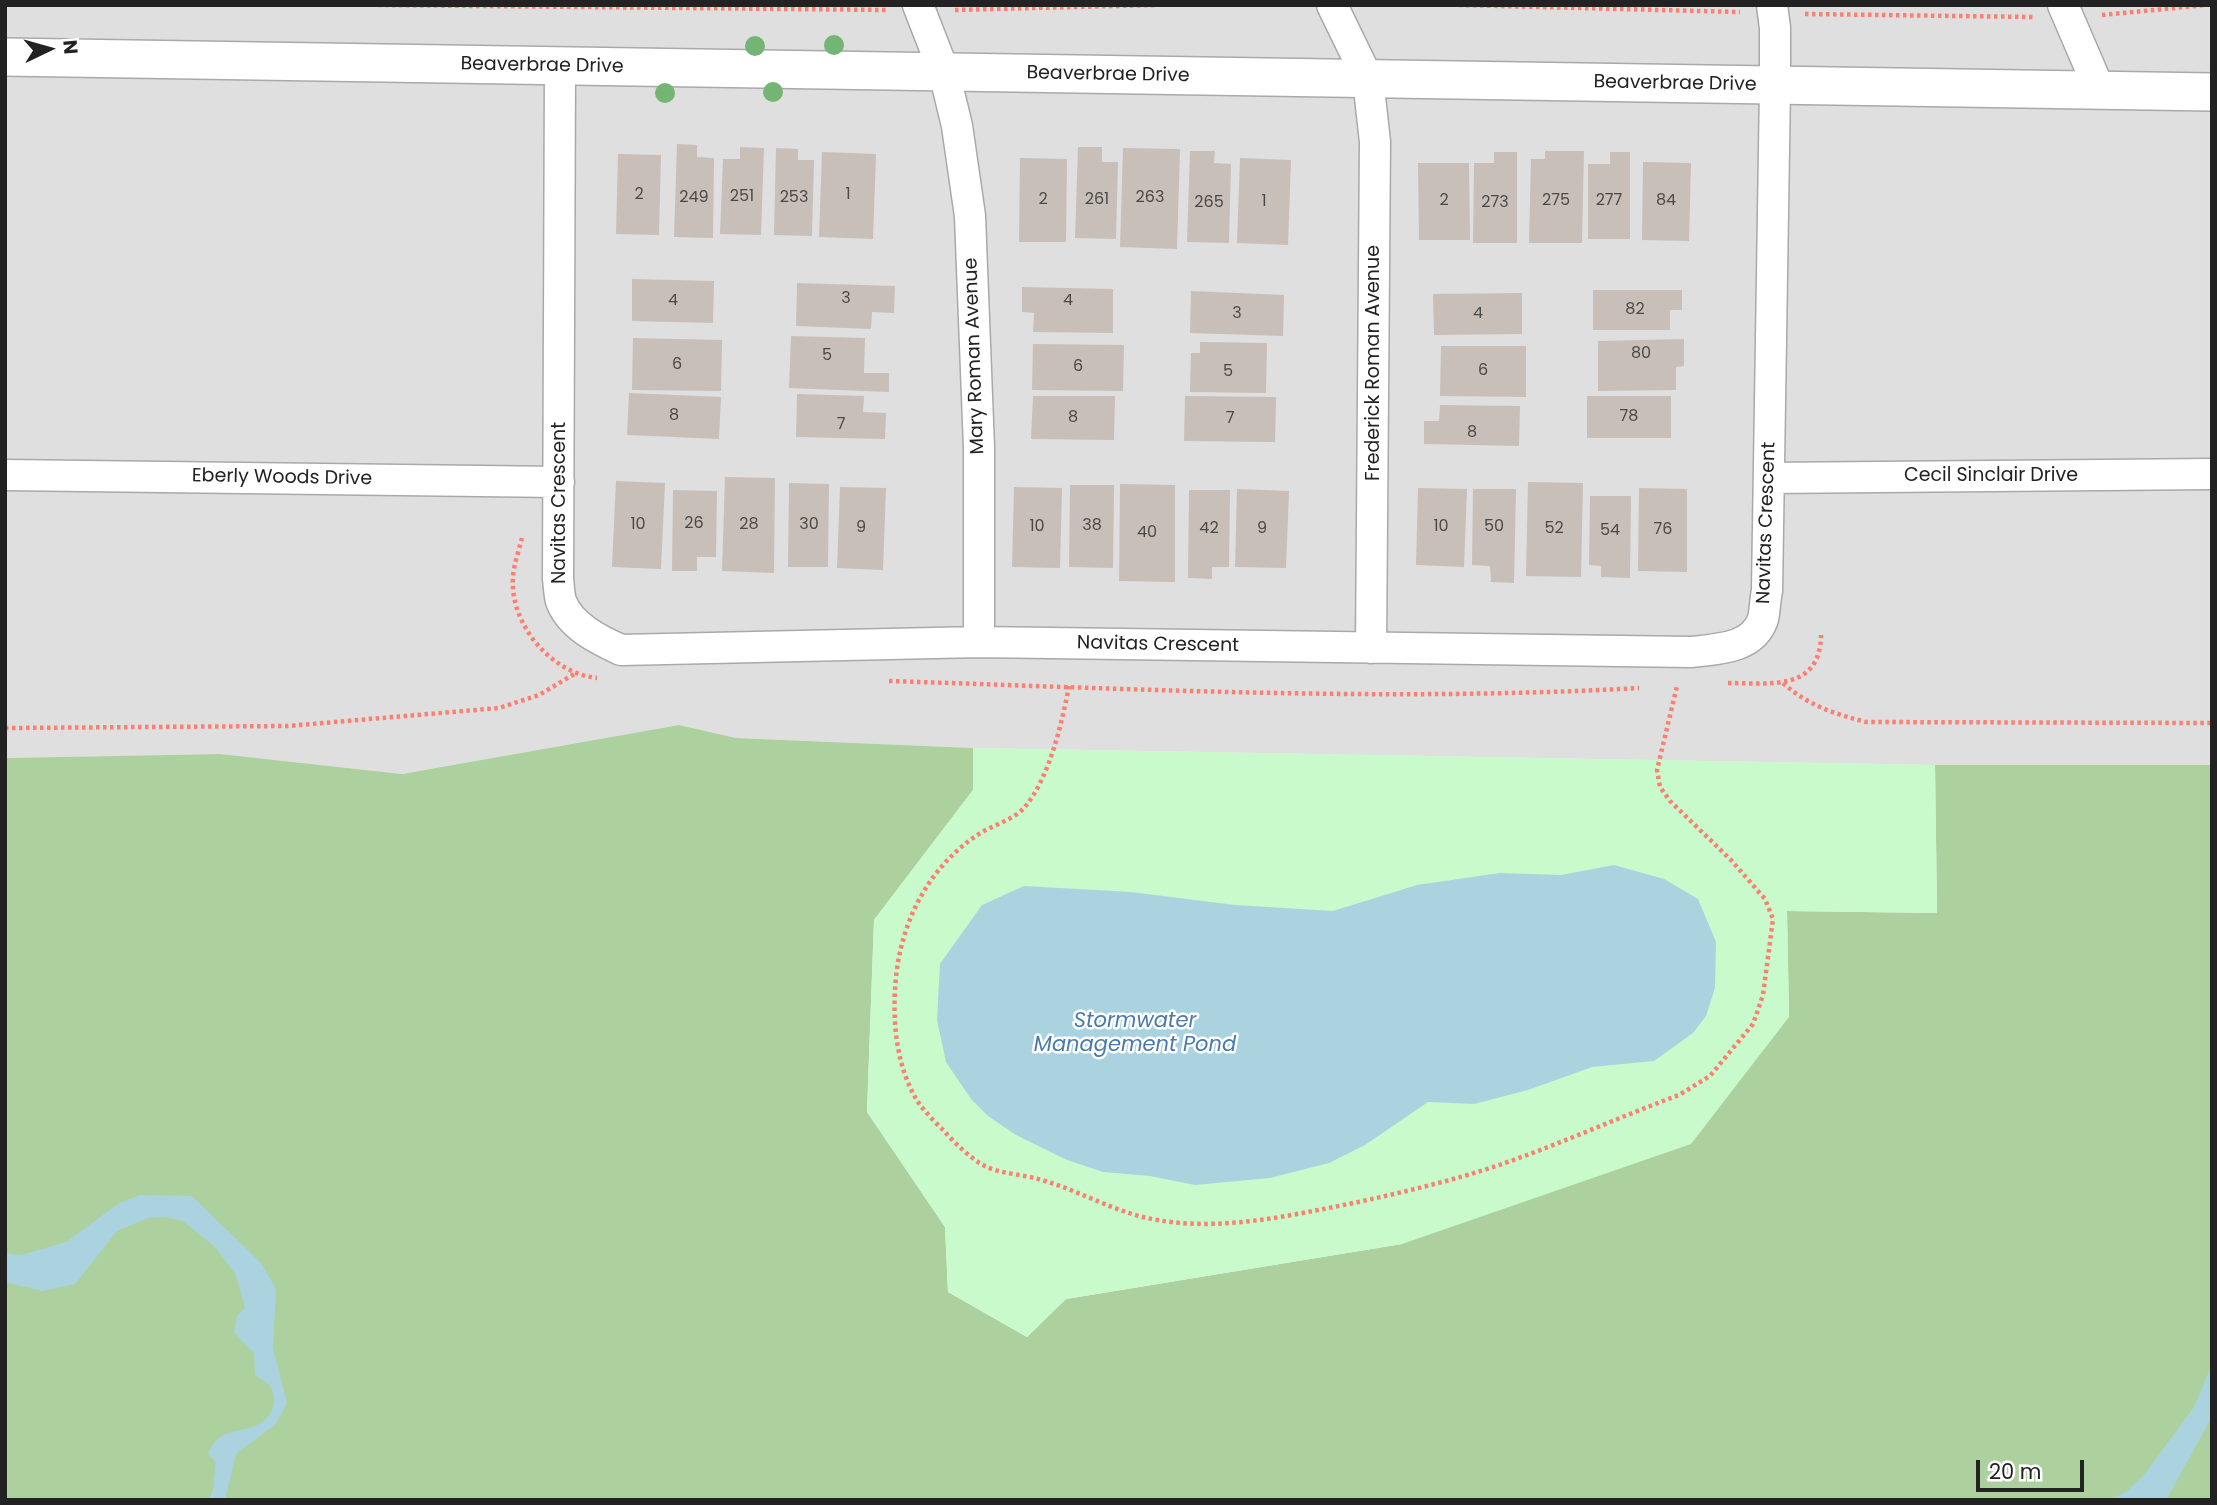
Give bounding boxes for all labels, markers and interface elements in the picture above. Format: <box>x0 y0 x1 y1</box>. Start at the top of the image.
north arrow <box>14 14 84 84</box>
text: N <box>56 39 84 55</box>
street label: Beaverbrae Drive <box>460 53 624 79</box>
street label: Beaverbrae Drive <box>1026 62 1190 88</box>
street label: Beaverbrae Drive <box>1593 71 1757 97</box>
house number: 2 <box>634 185 644 205</box>
house number: 1 <box>845 185 851 205</box>
house number: 251 <box>730 187 754 207</box>
house number: 249 <box>679 188 709 208</box>
house number: 253 <box>780 188 808 208</box>
house number: 263 <box>1136 188 1164 208</box>
house number: 2 <box>1038 190 1048 210</box>
house number: 261 <box>1085 190 1109 210</box>
house number: 2 <box>1439 191 1449 211</box>
house number: 275 <box>1542 191 1570 211</box>
house number: 277 <box>1596 191 1622 211</box>
house number: 84 <box>1656 191 1676 211</box>
house number: 1 <box>1261 192 1267 212</box>
house number: 265 <box>1194 193 1224 213</box>
house number: 273 <box>1481 193 1509 213</box>
street label: Frederick Roman Avenue <box>1363 245 1385 481</box>
street label: Mary Roman Avenue <box>960 257 990 455</box>
house number: 3 <box>841 289 851 309</box>
house number: 4 <box>668 291 678 311</box>
house number: 4 <box>1063 291 1073 311</box>
house number: 82 <box>1625 300 1645 320</box>
house number: 3 <box>1232 304 1242 324</box>
house number: 4 <box>1473 304 1483 324</box>
house number: 80 <box>1631 344 1651 364</box>
house number: 5 <box>822 346 832 366</box>
house number: 6 <box>672 355 682 375</box>
house number: 6 <box>1073 357 1083 377</box>
house number: 6 <box>1478 361 1488 381</box>
house number: 5 <box>1223 362 1233 382</box>
house number: 8 <box>669 406 679 426</box>
house number: 78 <box>1620 407 1638 427</box>
house number: 8 <box>1068 408 1078 428</box>
house number: 7 <box>1226 409 1234 429</box>
house number: 7 <box>837 415 845 435</box>
street label: Navitas Crescent <box>549 422 571 584</box>
house number: 8 <box>1467 423 1477 443</box>
street label: Navitas Crescent <box>1753 442 1781 604</box>
street label: Eberly Woods Drive <box>192 465 372 491</box>
street label: Cecil Sinclair Drive <box>1904 465 2078 487</box>
house number: 26 <box>684 514 704 534</box>
house number: 10 <box>630 515 646 535</box>
house number: 28 <box>739 515 759 535</box>
house number: 30 <box>799 515 819 535</box>
house number: 38 <box>1082 516 1102 536</box>
house number: 10 <box>1029 517 1045 537</box>
house number: 10 <box>1433 517 1449 537</box>
house number: 50 <box>1484 517 1504 537</box>
house number: 9 <box>856 518 866 538</box>
house number: 42 <box>1199 519 1219 539</box>
house number: 9 <box>1257 519 1267 539</box>
house number: 52 <box>1544 519 1564 539</box>
house number: 76 <box>1654 520 1672 540</box>
house number: 54 <box>1600 521 1620 541</box>
house number: 40 <box>1137 523 1157 543</box>
street label: Navitas Crescent <box>1077 632 1239 658</box>
water label: Stormwater Management Pond <box>1034 1009 1236 1059</box>
scale bar <box>1979 1446 2088 1490</box>
text: 20 m <box>1989 1457 2042 1486</box>

